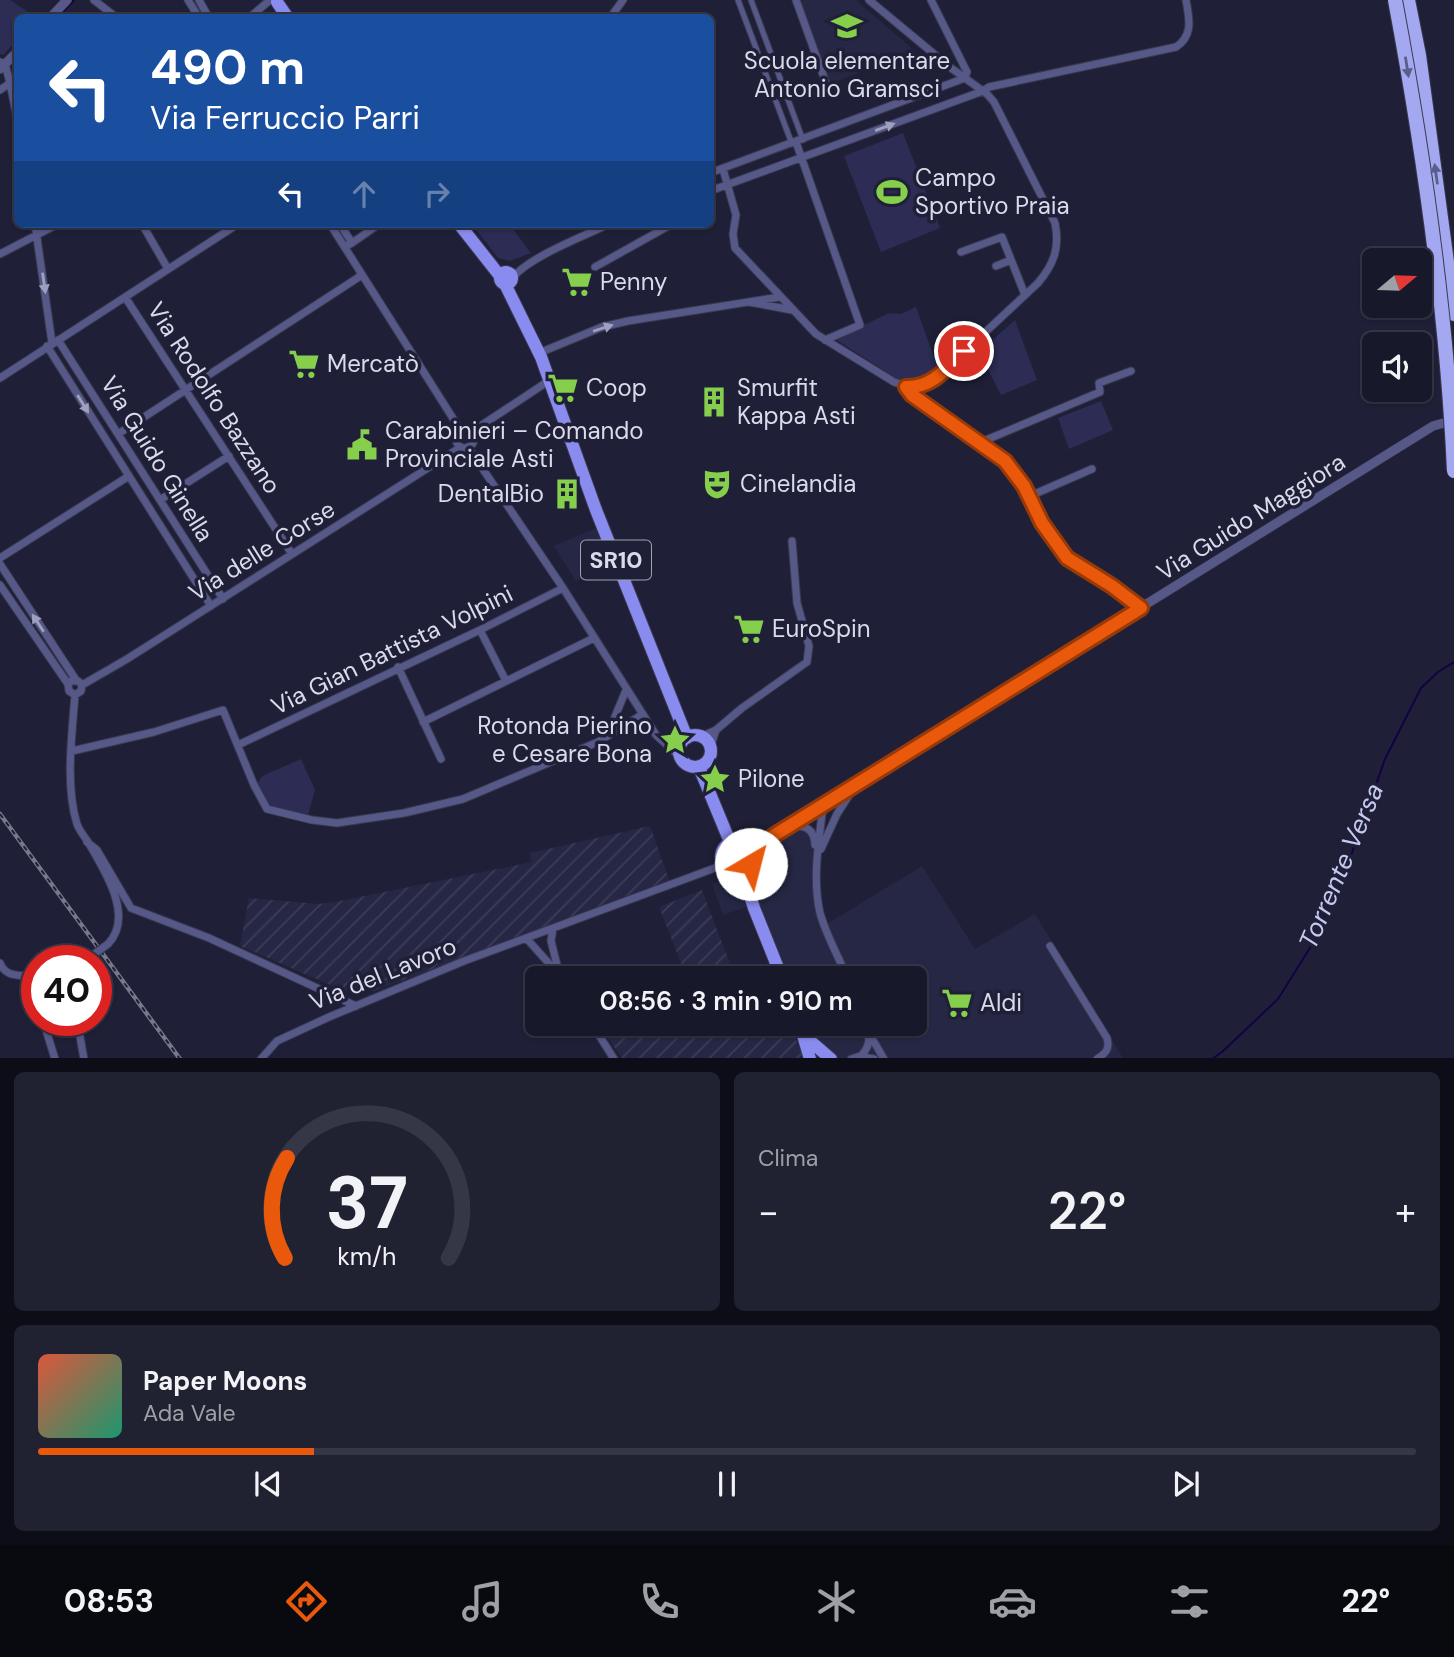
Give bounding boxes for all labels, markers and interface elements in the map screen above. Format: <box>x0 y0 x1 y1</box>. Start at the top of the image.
school or university icon: Scuola elementare Antonio Gramsci <box>830 9 864 43</box>
text: 490 m <box>150 35 305 99</box>
icon: left <box>35 42 126 133</box>
place label: Scuola elementare Antonio Gramsci <box>744 45 950 104</box>
one-way arrow <box>1402 56 1413 78</box>
text: Via Ferruccio Parri <box>150 97 420 139</box>
one-way arrow <box>875 121 896 132</box>
place label: Campo Sportivo Praia <box>915 162 1070 221</box>
one-way arrow <box>1430 162 1441 184</box>
icon: left <box>272 175 310 213</box>
icon: ahead <box>345 175 383 213</box>
icon: right <box>418 175 456 213</box>
sports icon: Campo Sportivo Praia <box>875 175 909 209</box>
north arrow <box>1362 248 1432 318</box>
map controls <box>1362 248 1432 402</box>
supermarket icon: Penny <box>560 265 594 299</box>
place label: Penny <box>600 266 667 297</box>
one-way arrow <box>38 273 49 295</box>
street label: Via Rodolfo Bazzano <box>141 296 288 499</box>
pin <box>934 321 994 381</box>
one-way arrow <box>592 322 613 333</box>
icon: arrive <box>945 332 983 370</box>
button: sound <box>1362 332 1432 402</box>
supermarket icon: Mercatò <box>287 347 321 381</box>
place label: Mercatò <box>327 348 419 379</box>
street label: Via Guido Ginella <box>94 370 221 547</box>
supermarket icon: Coop <box>546 371 580 405</box>
place label: Coop <box>586 372 647 403</box>
place label: Smurfit Kappa Asti <box>737 372 856 431</box>
building icon: Smurfit Kappa Asti <box>697 385 731 419</box>
one-way arrow <box>77 395 90 414</box>
place label: Carabinieri – Comando Provinciale Asti <box>385 415 644 474</box>
public building icon: Carabinieri – Comando Provinciale Asti <box>345 428 379 462</box>
street label: Via Guido Maggiora <box>1151 446 1351 587</box>
theatre icon: Cinelandia <box>700 467 734 501</box>
place label: Cinelandia <box>740 468 856 499</box>
building icon: DentalBio <box>550 477 584 511</box>
place label: DentalBio <box>438 478 544 509</box>
street label: Via delle Corse <box>183 493 341 608</box>
road number: SR10 <box>581 540 651 580</box>
street label: Via Gian Battista Volpini <box>266 578 518 722</box>
supermarket icon: EuroSpin <box>732 612 766 646</box>
place label: EuroSpin <box>772 613 870 644</box>
one-way arrow <box>31 614 45 632</box>
place label: Rotonda Pierino e Cesare Bona <box>477 710 652 769</box>
place icon: Rotonda Pierino e Cesare Bona <box>658 723 692 757</box>
place icon: Pilone <box>698 762 732 796</box>
place label: Pilone <box>738 763 805 794</box>
water label: Torrente Versa <box>1291 778 1391 954</box>
position arrow <box>714 827 788 901</box>
street label: Via del Lavoro <box>305 930 461 1017</box>
speed limit sign: 40 <box>21 945 112 1036</box>
text: 08:56 · 3 min · 910 m <box>599 984 853 1018</box>
supermarket icon: Aldi <box>940 986 974 1020</box>
place label: Aldi <box>980 987 1022 1018</box>
text: Clima <box>758 1143 818 1173</box>
text: 37 <box>326 1156 408 1251</box>
text: 22° <box>1048 1177 1126 1245</box>
text: − <box>758 1187 779 1237</box>
text: + <box>1395 1187 1416 1237</box>
text: km/h <box>337 1239 397 1272</box>
text: Paper Moons <box>143 1364 307 1398</box>
text: Ada Vale <box>143 1398 236 1428</box>
icon: previous <box>249 1465 287 1503</box>
icon: pause <box>708 1465 746 1503</box>
icon: next <box>1167 1465 1205 1503</box>
icon: directions <box>282 1577 331 1626</box>
icon: music <box>458 1577 507 1626</box>
icon: phone <box>635 1577 684 1626</box>
icon: climate <box>812 1577 861 1626</box>
icon: car <box>988 1577 1037 1626</box>
icon: filters <box>1165 1577 1214 1626</box>
text: 08:53 <box>64 1580 154 1622</box>
text: 22° <box>1342 1580 1390 1622</box>

